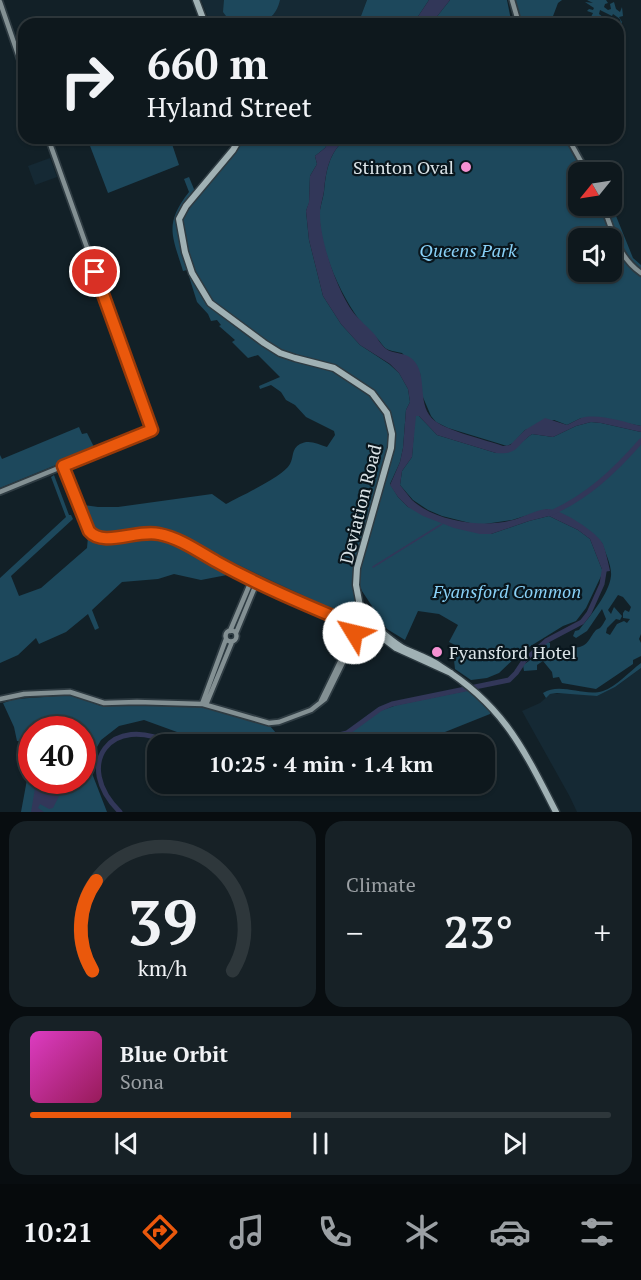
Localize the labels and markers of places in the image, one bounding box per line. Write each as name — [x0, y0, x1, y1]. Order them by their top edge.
place label: Stinton Oval — [353, 155, 454, 179]
marker: Stinton Oval — [459, 160, 473, 174]
pin — [69, 246, 120, 297]
place label: Fyansford Hotel — [449, 640, 577, 664]
marker: Fyansford Hotel — [430, 645, 444, 659]

